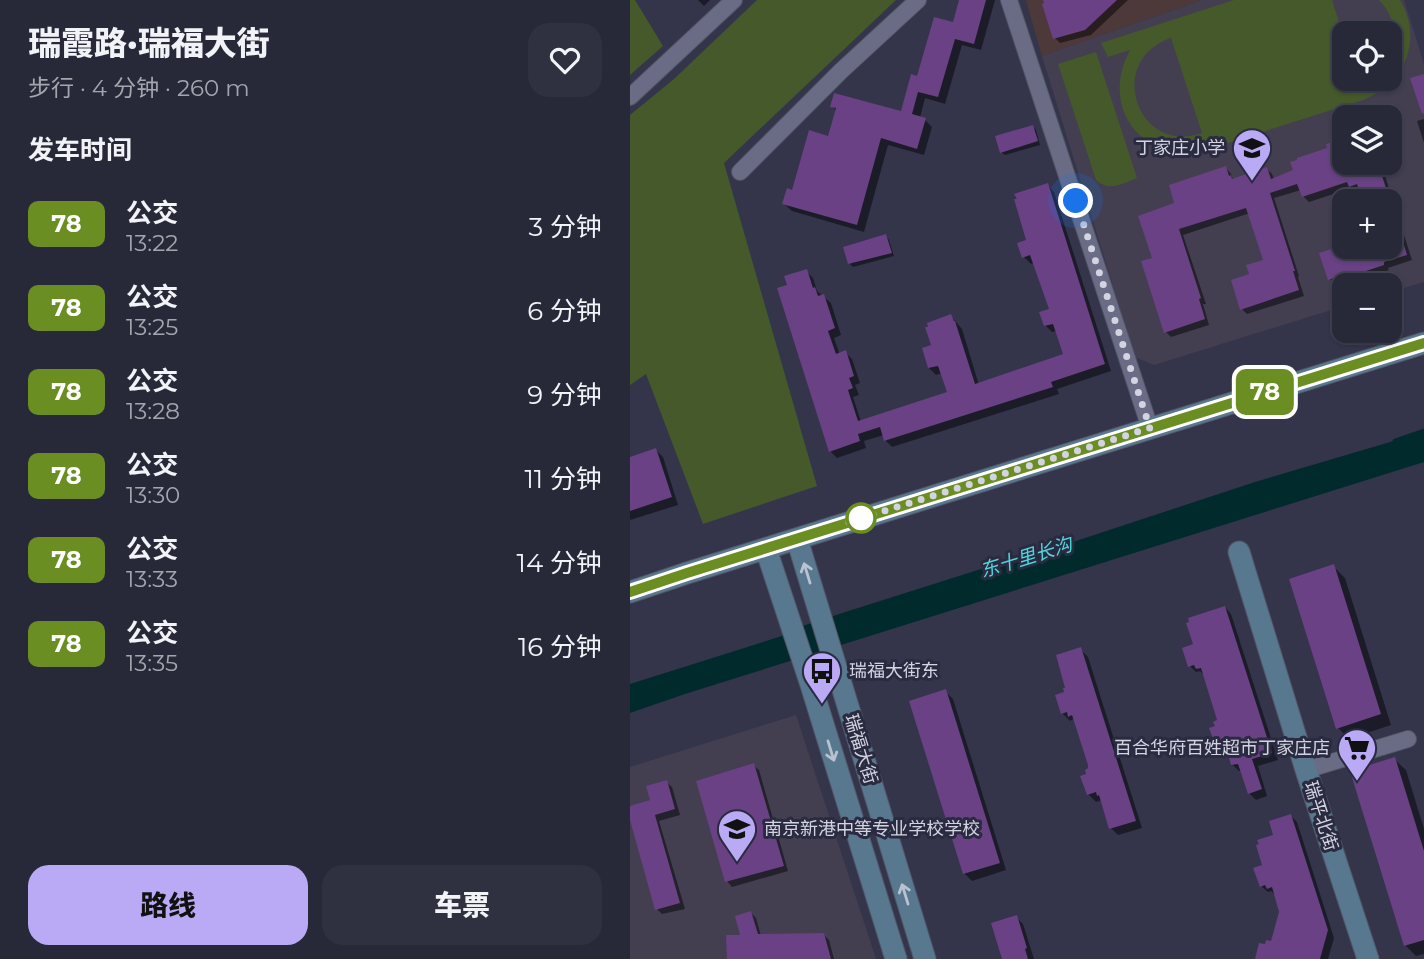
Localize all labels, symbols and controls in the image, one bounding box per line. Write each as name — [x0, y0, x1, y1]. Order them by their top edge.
map controls — [1332, 21, 1402, 343]
button: locate — [1332, 21, 1402, 91]
text: 瑞霞路·瑞福大街 — [28, 23, 270, 63]
button: heart — [528, 23, 602, 97]
text: 步行 · 4 分钟 · 260 m — [28, 74, 250, 102]
button: layers — [1332, 105, 1402, 175]
school or university icon: 丁家庄小学 — [1231, 127, 1273, 182]
text: 发车时间 — [28, 134, 132, 166]
place label: 丁家庄小学 — [1135, 137, 1225, 159]
your location — [1058, 183, 1093, 218]
button: + — [1332, 189, 1402, 259]
text: 公交 — [126, 197, 178, 229]
text: 78 — [51, 209, 82, 238]
text: 3 分钟 — [529, 211, 602, 243]
text: 13:22 — [126, 229, 178, 257]
button: − — [1332, 273, 1402, 343]
text: 公交 — [126, 281, 178, 313]
text: 78 — [51, 293, 82, 322]
text: 6 分钟 — [527, 295, 602, 327]
text: 13:25 — [126, 313, 178, 341]
text: 公交 — [126, 365, 178, 397]
line badge: 78 — [1234, 369, 1296, 415]
text: 78 — [51, 377, 82, 406]
text: 78 — [1250, 377, 1280, 406]
text: 9 分钟 — [527, 379, 602, 411]
text: 13:28 — [126, 397, 180, 425]
text: 公交 — [126, 449, 178, 481]
text: 78 — [51, 461, 82, 490]
text: 11 分钟 — [524, 463, 602, 495]
text: 13:30 — [126, 481, 180, 509]
unlabelled marker — [846, 503, 876, 533]
water label: 东十里长沟 — [977, 532, 1077, 582]
text: 公交 — [126, 533, 178, 565]
text: 78 — [51, 545, 82, 574]
text: 14 分钟 — [517, 547, 602, 579]
one-way arrow — [800, 562, 813, 584]
text: 13:33 — [126, 565, 178, 593]
text: 公交 — [126, 617, 178, 649]
text: 78 — [51, 629, 82, 658]
text: 16 分钟 — [518, 631, 602, 663]
text: 13:35 — [126, 649, 178, 677]
bus stop icon: 瑞福大街东 — [801, 650, 843, 705]
place label: 瑞福大街东 — [849, 660, 939, 682]
street label: 瑞福大街 — [840, 711, 882, 787]
supermarket icon: 百合华府百姓超市丁家庄店 — [1336, 727, 1378, 782]
place label: 百合华府百姓超市丁家庄店 — [1114, 737, 1330, 759]
one-way arrow — [826, 739, 838, 761]
street label: 瑞平北街 — [1299, 778, 1343, 854]
school or university icon: 南京新港中等专业学校学校 — [716, 808, 758, 863]
place label: 南京新港中等专业学校学校 — [764, 818, 980, 840]
button: 路线 — [28, 865, 308, 945]
button: 车票 — [322, 865, 602, 945]
one-way arrow — [898, 883, 911, 905]

